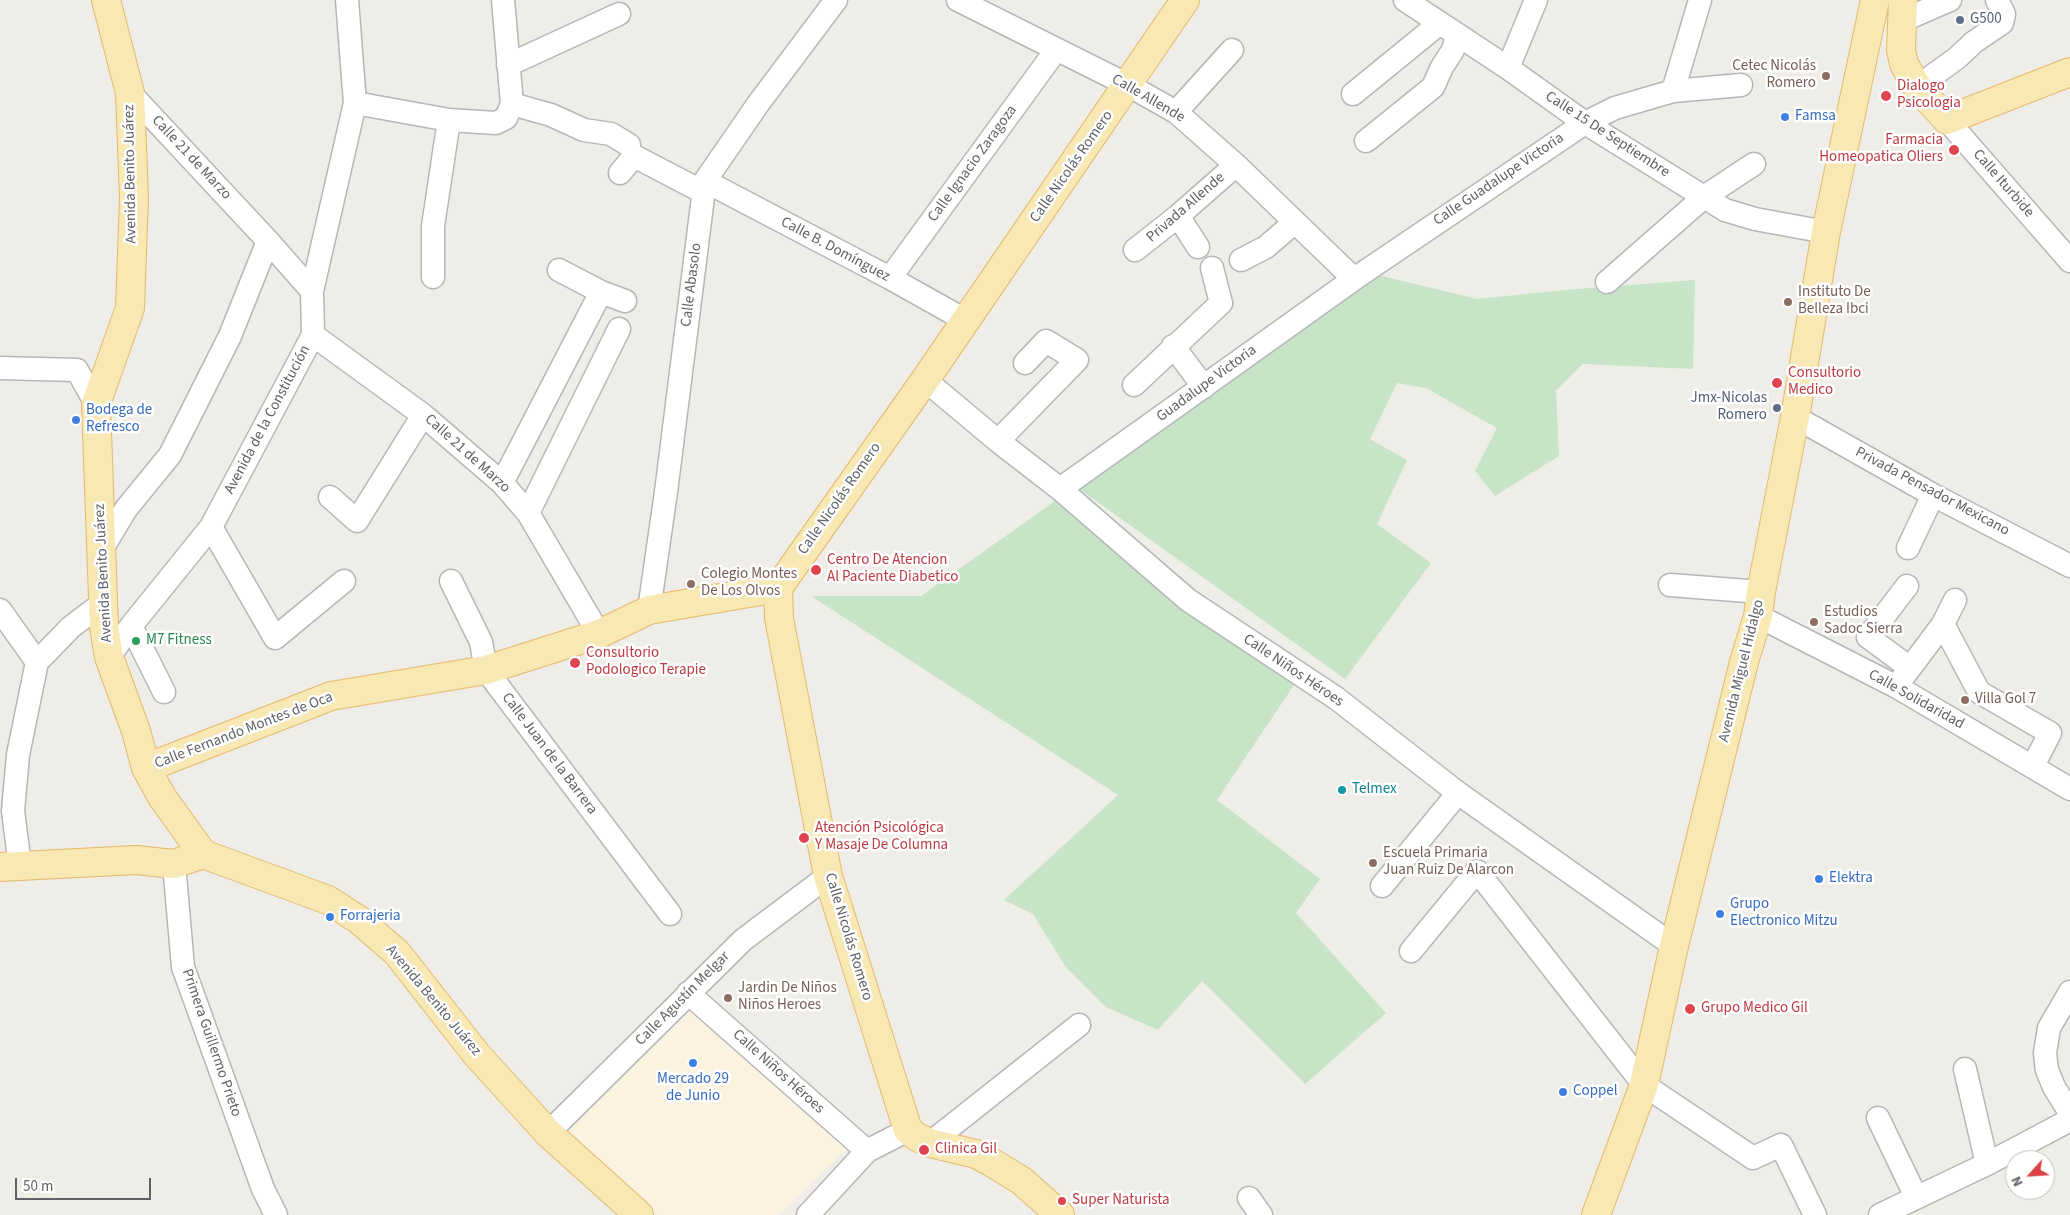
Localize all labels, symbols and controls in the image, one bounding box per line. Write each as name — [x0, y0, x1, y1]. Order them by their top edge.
place label: G500 — [1970, 11, 2002, 29]
marker: G500 — [1954, 14, 1966, 26]
place label: Cetec Nicolás Romero — [1732, 58, 1816, 93]
marker: Cetec Nicolás Romero — [1820, 70, 1832, 82]
street label: Calle Allende — [1108, 71, 1188, 127]
place label: Dialogo Psicologia — [1897, 78, 1961, 113]
street label: Calle 15 De Septiembre — [1541, 88, 1673, 182]
marker: Dialogo Psicologia — [1879, 89, 1893, 103]
street label: Calle Ignacio Zaragoza — [925, 102, 1021, 226]
street label: Avenida Benito Juárez — [121, 104, 141, 244]
street label: Calle Nicolás Romero — [1027, 108, 1117, 226]
place label: Famsa — [1795, 108, 1836, 126]
marker: Famsa — [1779, 111, 1791, 123]
street label: Calle 21 de Marzo — [147, 112, 235, 204]
street label: Calle Guadalupe Victoria — [1430, 130, 1568, 230]
place label: Farmacia Homeopatica Oliers — [1819, 132, 1943, 167]
marker: Farmacia Homeopatica Oliers — [1947, 143, 1961, 157]
street label: Calle Iturbide — [1969, 146, 2037, 222]
street label: Privada Allende — [1143, 169, 1229, 247]
street label: Calle B. Domínguez — [777, 214, 893, 286]
street label: Calle Abasolo — [678, 242, 706, 328]
place label: Instituto De Belleza Ibci — [1798, 284, 1871, 319]
marker: Instituto De Belleza Ibci — [1782, 296, 1794, 308]
street label: Avenida de la Constitución — [221, 342, 315, 498]
street label: Guadalupe Victoria — [1154, 342, 1260, 426]
place label: Consultorio Medico — [1788, 365, 1861, 400]
marker: Consultorio Medico — [1770, 376, 1784, 390]
place label: Jmx-Nicolas Romero — [1691, 390, 1767, 425]
place label: Bodega de Refresco — [86, 402, 152, 437]
marker: Jmx-Nicolas Romero — [1771, 402, 1783, 414]
street label: Calle 21 de Marzo — [421, 411, 513, 497]
marker: Bodega de Refresco — [70, 414, 82, 426]
street label: Calle Nicolás Romero — [795, 440, 885, 558]
street label: Privada Pensador Mexicano — [1852, 444, 2012, 540]
street label: Avenida Benito Juárez — [91, 503, 117, 643]
place label: Centro De Atencion Al Paciente Diabetico — [827, 552, 958, 587]
marker: Centro De Atencion Al Paciente Diabetico — [809, 563, 823, 577]
place label: Colegio Montes De Los Olvos — [701, 566, 797, 601]
marker: Colegio Montes De Los Olvos — [685, 578, 697, 590]
street label: Avenida Miguel Hidalgo — [1716, 598, 1768, 744]
place label: Estudios Sadoc Sierra — [1824, 604, 1903, 639]
marker: Estudios Sadoc Sierra — [1808, 616, 1820, 628]
street label: Calle Niños Héroes — [1239, 631, 1347, 711]
place label: M7 Fitness — [146, 632, 212, 650]
marker: M7 Fitness — [130, 635, 142, 647]
place label: Consultorio Podologico Terapie — [586, 645, 706, 680]
marker: Consultorio Podologico Terapie — [568, 656, 582, 670]
street label: Calle Solidaridad — [1865, 666, 1967, 734]
street label: Calle Fernando Montes de Oca — [152, 689, 336, 773]
street label: Calle Juan de la Barrera — [497, 689, 601, 819]
place label: Villa Gol 7 — [1975, 691, 2036, 709]
marker: Villa Gol 7 — [1959, 694, 1971, 706]
place label: Telmex — [1352, 781, 1397, 799]
marker: Telmex — [1336, 784, 1348, 796]
place label: Atención Psicológica Y Masaje De Columna — [815, 820, 948, 855]
marker: Atención Psicológica Y Masaje De Columna — [797, 831, 811, 845]
place label: Escuela Primaria Juan Ruiz De Alarcon — [1383, 845, 1514, 880]
marker: Escuela Primaria Juan Ruiz De Alarcon — [1367, 857, 1379, 869]
place label: Elektra — [1829, 870, 1873, 888]
street label: Calle Nicolás Romero — [820, 871, 876, 1003]
marker: Elektra — [1813, 873, 1825, 885]
place label: Grupo Electronico Mitzu — [1730, 896, 1838, 931]
place label: Forrajeria — [340, 908, 401, 926]
marker: Grupo Electronico Mitzu — [1714, 908, 1726, 920]
marker: Forrajeria — [324, 911, 336, 923]
street label: Avenida Benito Juárez — [381, 942, 485, 1060]
street label: Calle Agustín Melgar — [632, 948, 734, 1050]
street label: Primera Guillermo Prieto — [177, 967, 245, 1119]
place label: Jardin De Niños Niños Heroes — [738, 980, 837, 1015]
marker: Jardin De Niños Niños Heroes — [722, 992, 734, 1004]
place label: Grupo Medico Gil — [1701, 1000, 1808, 1018]
marker: Grupo Medico Gil — [1683, 1002, 1697, 1016]
street label: Calle Niños Héroes — [728, 1026, 828, 1118]
marker: Mercado 29 de Junio — [687, 1057, 699, 1069]
place label: Mercado 29 de Junio — [657, 1071, 729, 1106]
place label: Coppel — [1573, 1083, 1618, 1101]
marker: Coppel — [1557, 1086, 1569, 1098]
place label: Clinica Gil — [935, 1141, 997, 1159]
marker: Clinica Gil — [917, 1143, 931, 1157]
north arrow — [2005, 1150, 2055, 1200]
scale bar — [18, 1168, 154, 1200]
text: N — [2006, 1173, 2028, 1190]
text: 50 m — [23, 1176, 53, 1197]
place label: Super Naturista — [1072, 1192, 1170, 1210]
marker: Super Naturista — [1056, 1195, 1068, 1207]

